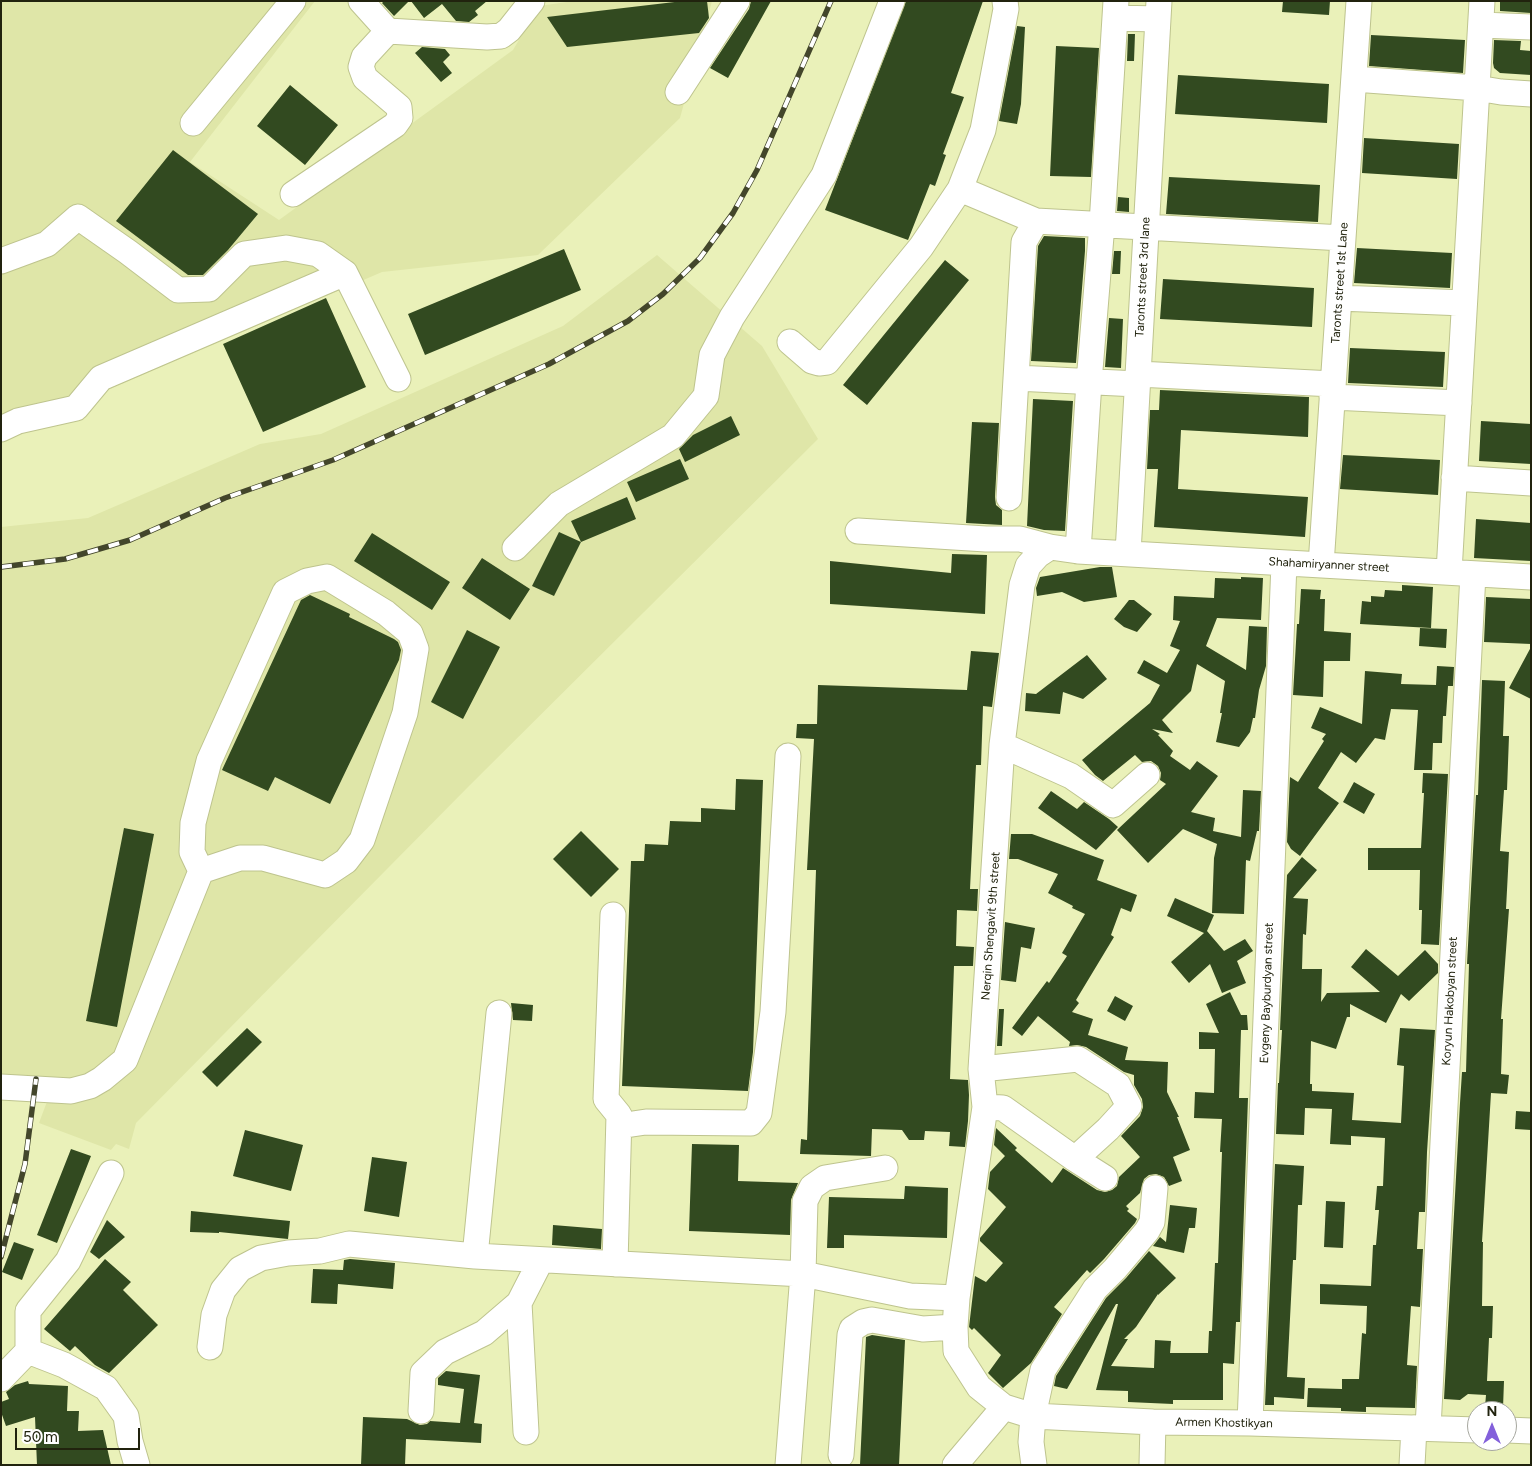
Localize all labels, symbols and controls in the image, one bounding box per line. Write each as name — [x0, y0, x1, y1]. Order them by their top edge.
street label: Taronts street 3rd lane — [1133, 217, 1153, 337]
street label: Taronts street 1st Lane — [1329, 222, 1351, 344]
street label: Shahamiryanner street — [1268, 555, 1390, 575]
street label: Nerqin Shengavit 9th street — [979, 851, 1003, 1001]
street label: Evgeny Bayburdyan street — [1257, 922, 1277, 1064]
street label: Koryun Hakobyan street — [1439, 936, 1461, 1066]
north arrow — [1467, 1401, 1517, 1451]
text: N — [1487, 1403, 1497, 1420]
street label: Armen Khostikyan — [1175, 1415, 1273, 1431]
scale bar — [18, 1418, 142, 1450]
text: 50 m — [23, 1428, 58, 1446]

